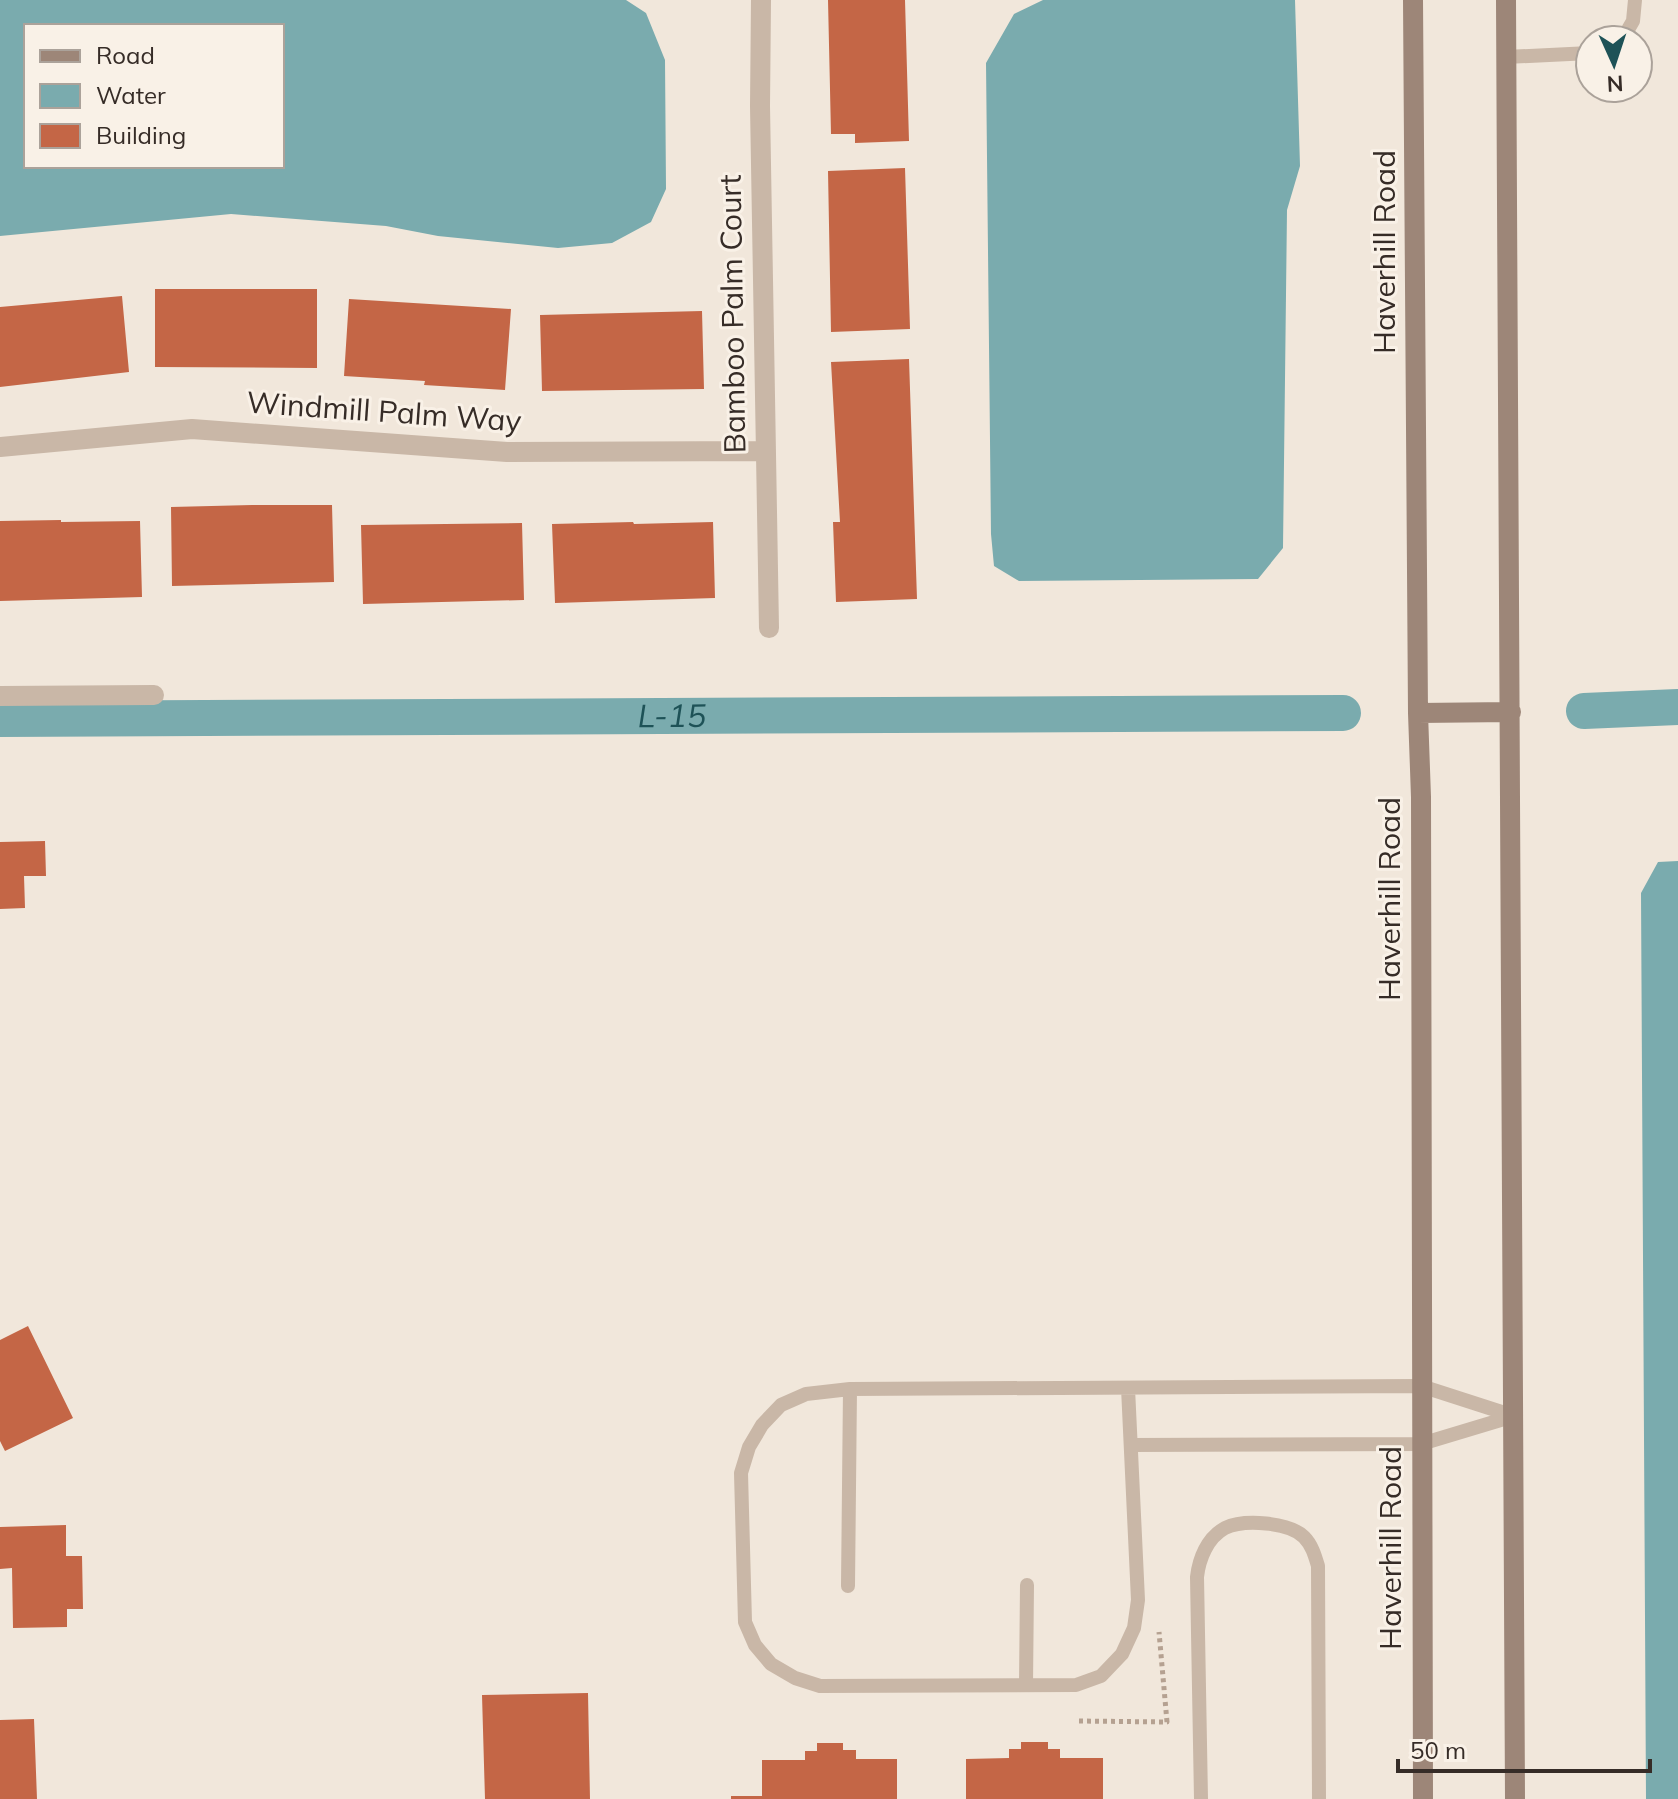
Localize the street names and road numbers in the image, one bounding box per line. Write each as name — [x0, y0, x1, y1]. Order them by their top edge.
street label: Haverhill Road — [1365, 150, 1403, 354]
street label: Bamboo Palm Court — [711, 174, 753, 454]
street label: Windmill Palm Way — [245, 382, 523, 440]
street label: Haverhill Road — [1370, 797, 1408, 1001]
street label: Haverhill Road — [1371, 1446, 1409, 1650]

